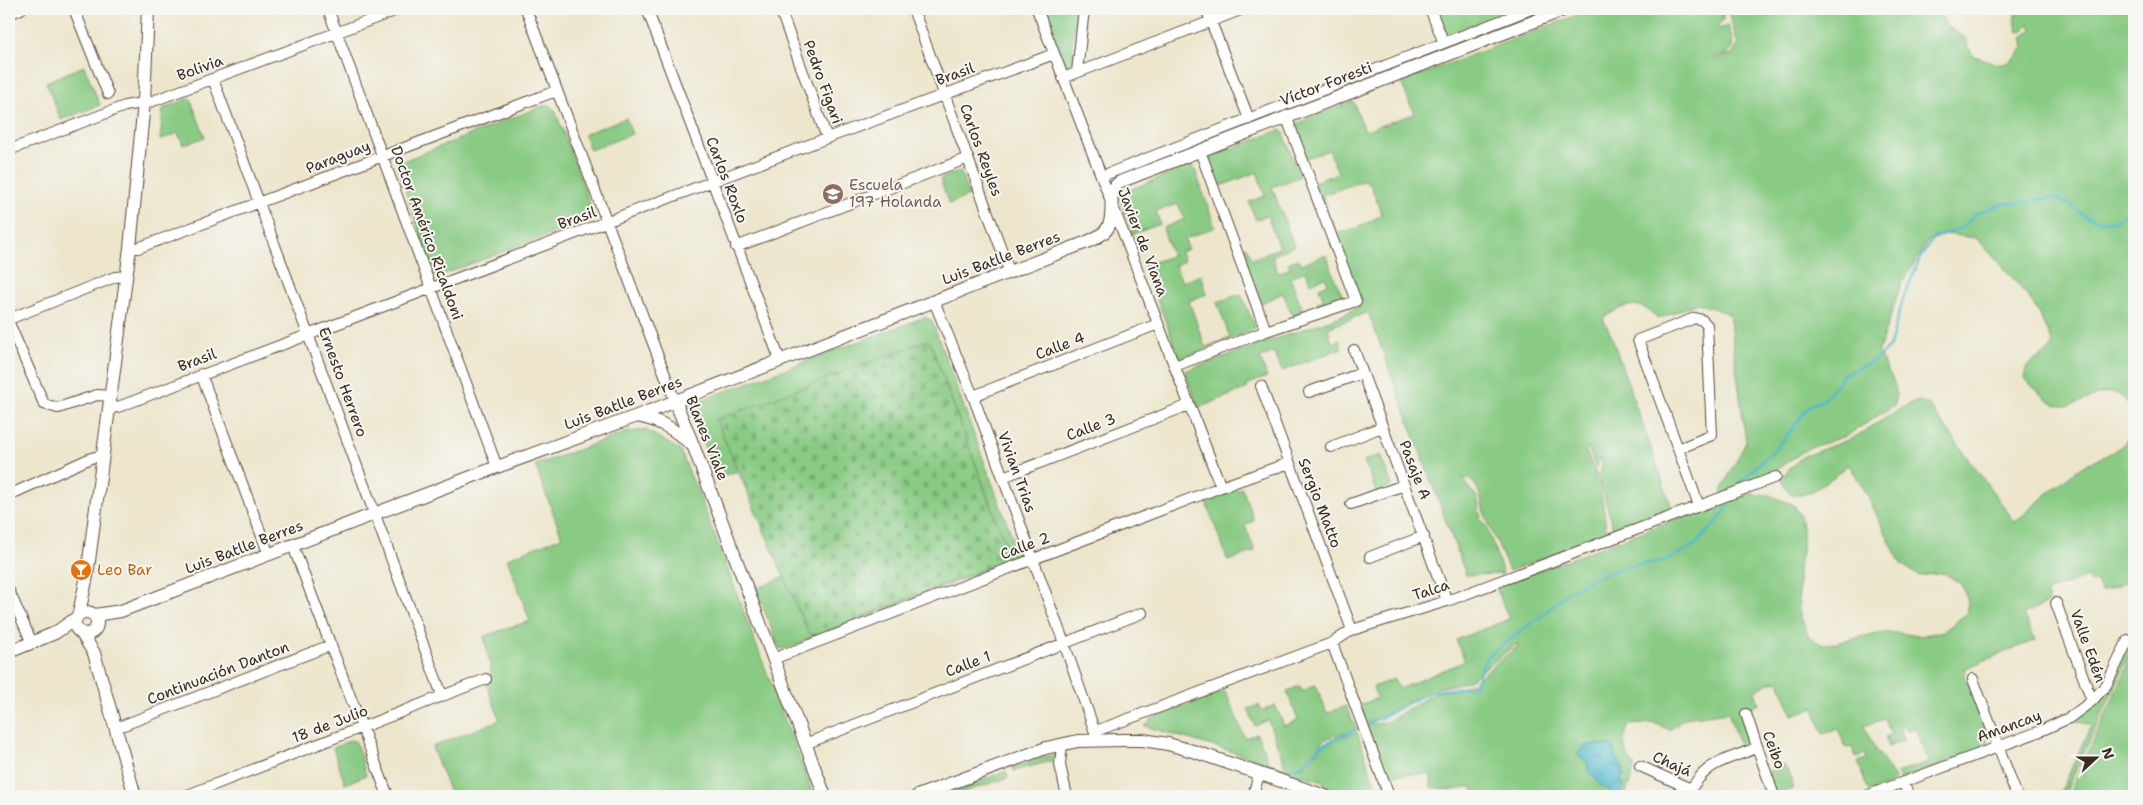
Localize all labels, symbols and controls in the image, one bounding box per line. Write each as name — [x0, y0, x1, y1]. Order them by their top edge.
street label: Pedro Figari — [799, 37, 847, 127]
street label: Bolivia — [174, 50, 226, 86]
street label: Víctor Foresti — [1277, 57, 1375, 111]
street label: Brasil — [933, 58, 978, 90]
street label: Carlos Reyles — [955, 101, 1007, 199]
street label: Carlos Roxlo — [701, 134, 753, 226]
street label: Paraguay — [303, 136, 373, 178]
street label: Doctor Américo Ricaldoni — [386, 143, 468, 323]
place label: Escuela 197 Holanda — [849, 175, 942, 212]
school or university icon: Escuela 197 Holanda — [821, 182, 845, 206]
street label: Javier de Viana — [1113, 185, 1173, 300]
street label: Brasil — [555, 202, 600, 234]
street label: Luis Batlle Berres — [939, 226, 1063, 290]
street label: Ernesto Herrero — [314, 324, 372, 440]
street label: Calle 4 — [1032, 327, 1088, 365]
street label: Brasil — [175, 343, 220, 376]
street label: Luis Batlle Berres — [561, 371, 685, 435]
street label: Blanes Viale — [681, 393, 733, 483]
street label: Calle 3 — [1063, 408, 1119, 446]
street label: Vivian Trias — [993, 429, 1041, 515]
street label: Pasaje A — [1395, 437, 1435, 503]
street label: Sergio Matto — [1294, 455, 1346, 551]
street label: Luis Batlle Berres — [182, 515, 306, 579]
street label: Calle 2 — [997, 527, 1053, 565]
bar icon: Leo Bar — [69, 558, 93, 582]
place label: Leo Bar — [97, 560, 152, 580]
street label: Talca — [1410, 574, 1453, 605]
street label: Valle Edén — [2066, 607, 2110, 685]
street label: Continuación Danton — [144, 637, 292, 709]
street label: Calle 1 — [942, 646, 994, 682]
street label: 18 de Julio — [289, 700, 371, 748]
street label: Amancay — [1974, 705, 2044, 747]
street label: Ceibo — [1758, 728, 1790, 772]
north arrow — [2070, 732, 2120, 782]
text: N — [2098, 745, 2119, 762]
street label: Chajá — [1649, 747, 1695, 782]

